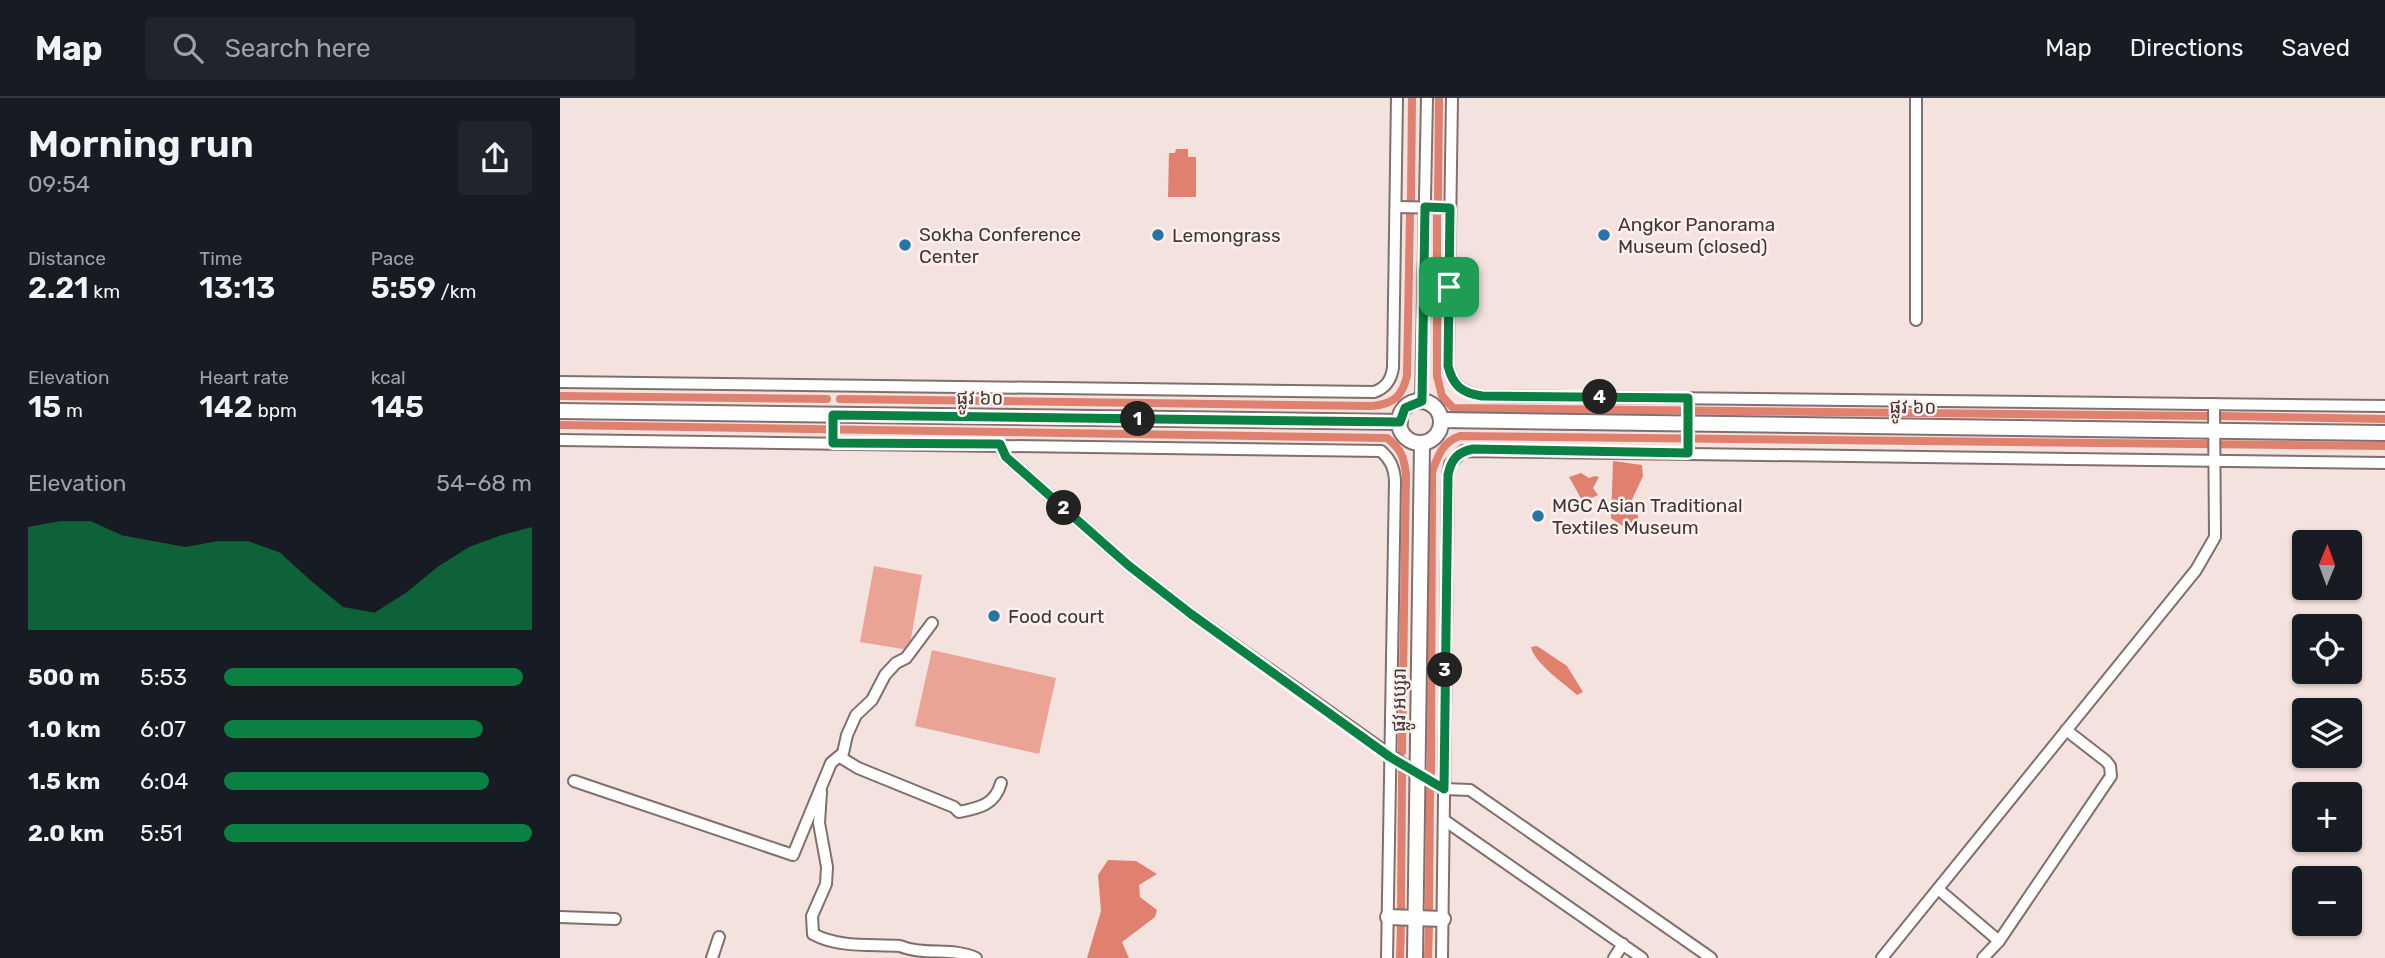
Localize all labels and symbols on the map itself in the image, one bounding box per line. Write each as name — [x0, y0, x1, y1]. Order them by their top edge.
place label: Angkor Panorama Museum (closed) — [1618, 213, 1775, 258]
place label: Sokha Conference Center — [919, 223, 1081, 268]
place label: Lemongrass — [1172, 224, 1281, 247]
marker: Lemongrass — [1150, 227, 1166, 243]
marker: Angkor Panorama Museum (closed) — [1596, 227, 1612, 243]
marker: Sokha Conference Center — [897, 237, 913, 253]
pin — [1419, 257, 1479, 317]
pin: 4 — [1583, 380, 1618, 414]
street label: ផ្លូវ ៦០ — [956, 386, 1004, 416]
street label: ផ្លូវ ៦០ — [1889, 395, 1937, 425]
pin: 1 — [1120, 402, 1156, 436]
pin: 2 — [1046, 490, 1082, 526]
place label: MGC Asian Traditional Textiles Museum — [1552, 494, 1743, 539]
marker: MGC Asian Traditional Textiles Museum — [1530, 508, 1546, 524]
north arrow — [2292, 530, 2362, 600]
place label: Food court — [1008, 605, 1105, 628]
marker: Food court — [986, 608, 1002, 624]
pin: 3 — [1428, 652, 1463, 688]
street label: ផ្លូវ អប្សរា — [1387, 668, 1417, 733]

